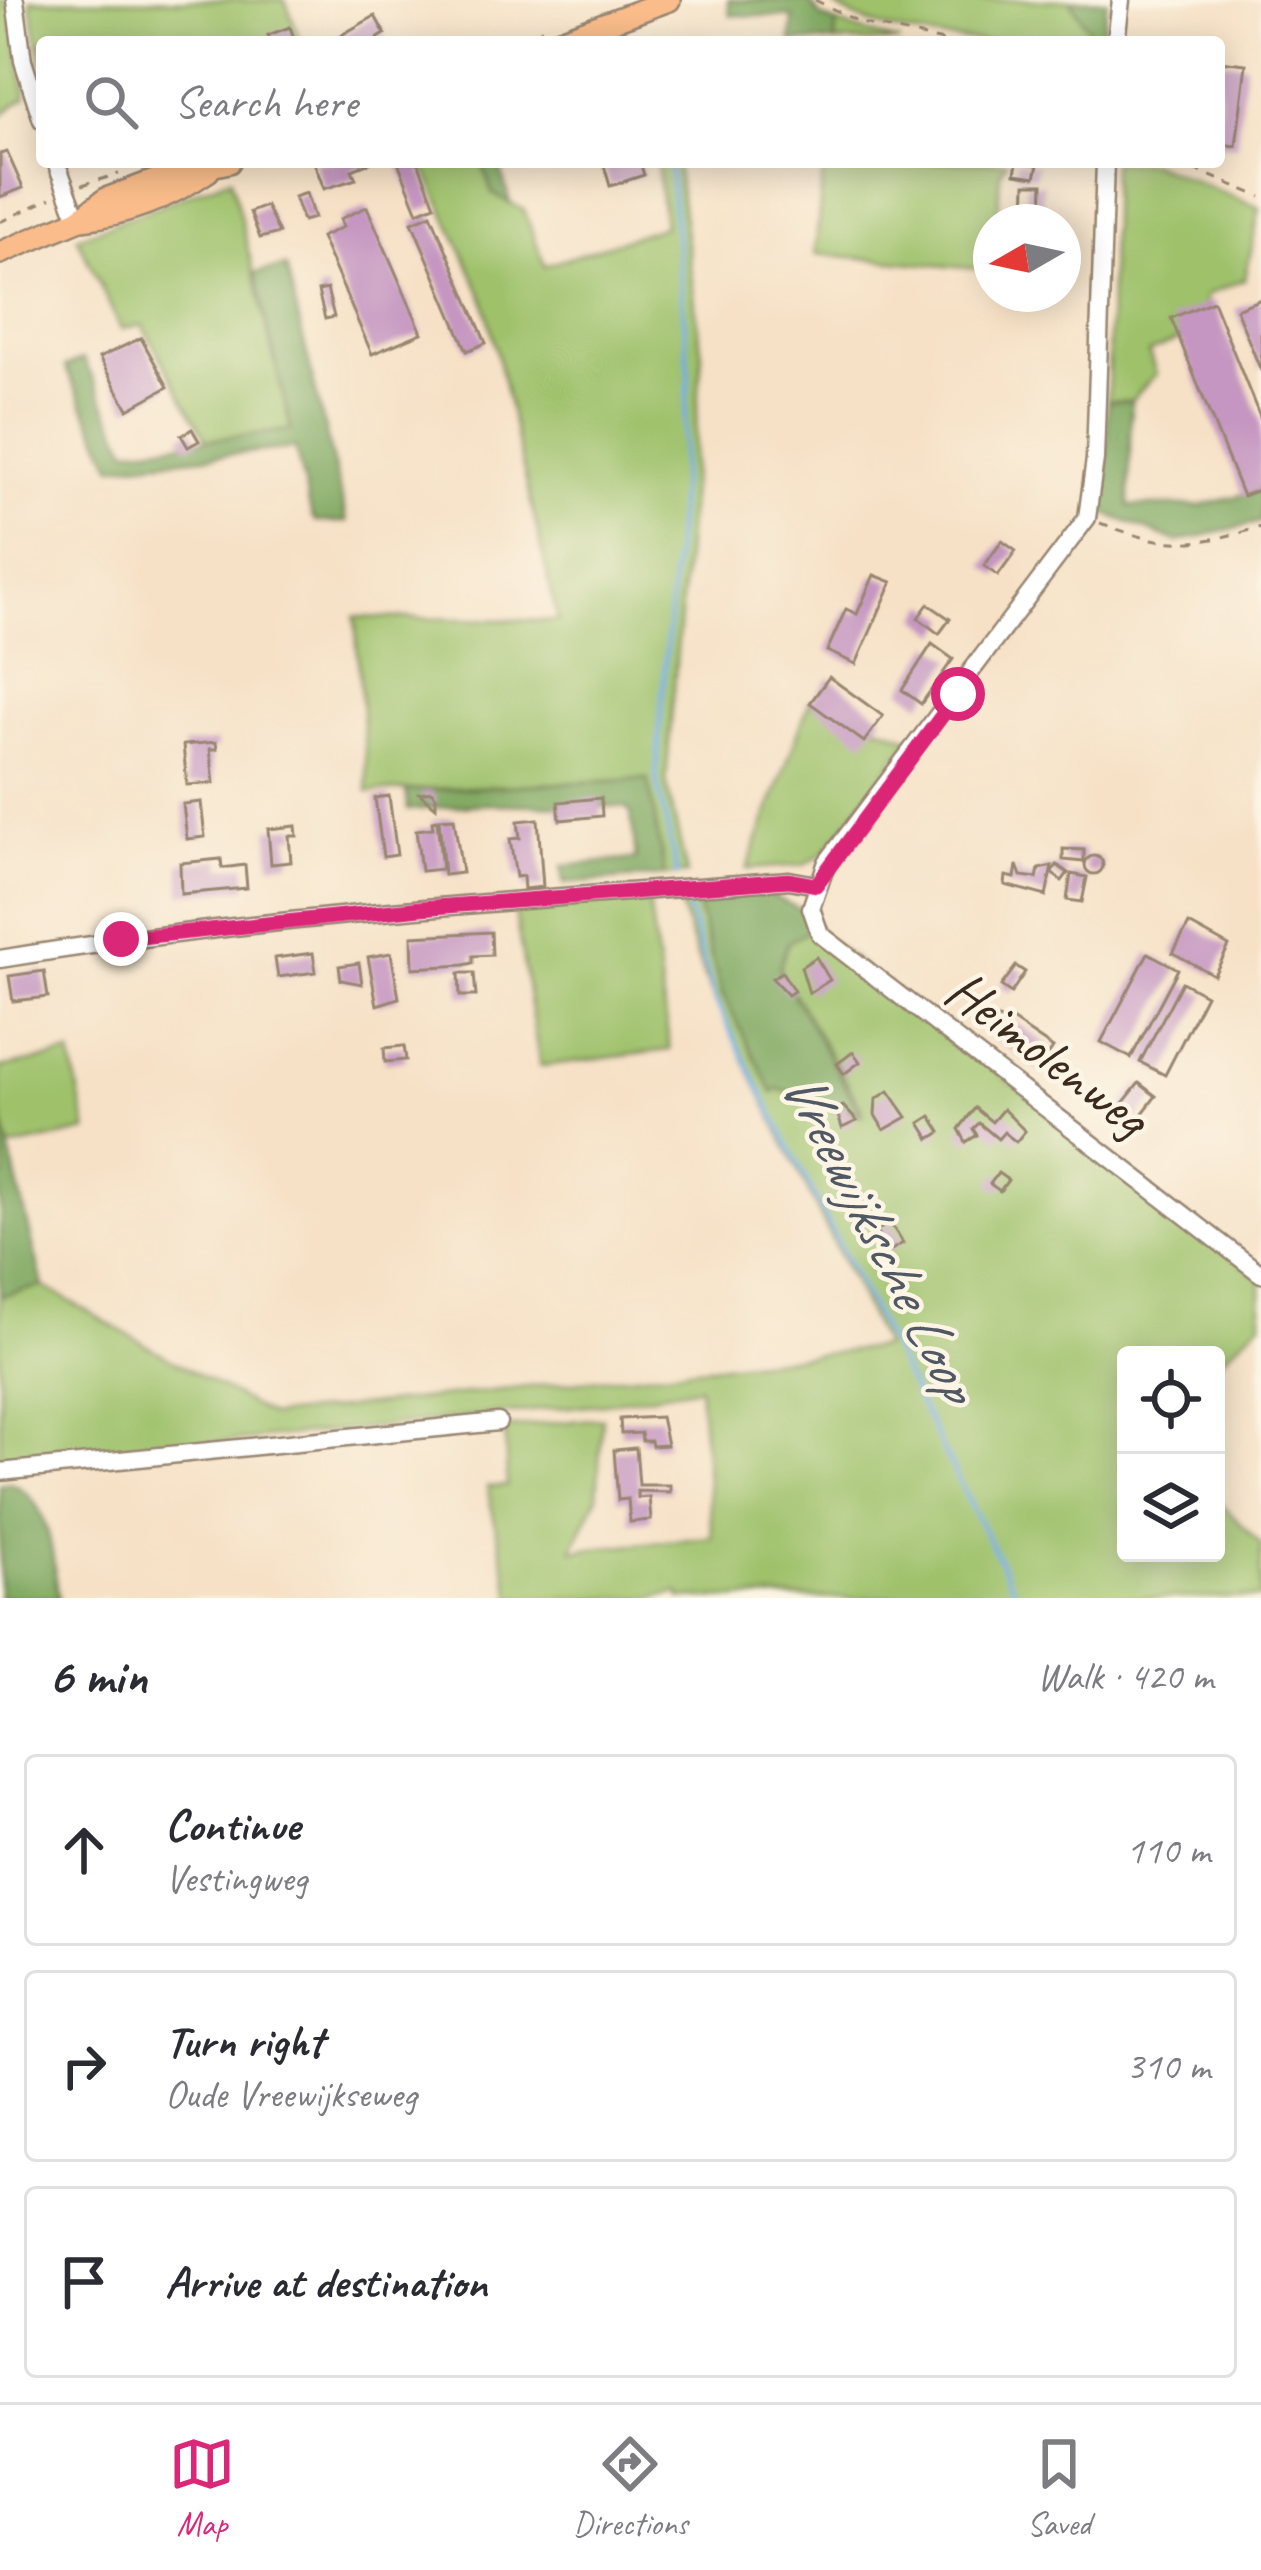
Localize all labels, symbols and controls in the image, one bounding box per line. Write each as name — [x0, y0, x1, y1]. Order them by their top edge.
search box — [36, 36, 1225, 168]
icon: search — [78, 69, 144, 135]
text: Search here — [174, 74, 357, 131]
north arrow — [973, 204, 1081, 312]
route start — [931, 667, 985, 721]
route end — [94, 912, 148, 966]
street label: Heimolenweg — [932, 953, 1166, 1155]
water label: Vreewijksche Loop — [764, 1057, 1000, 1420]
map controls — [1117, 1346, 1225, 1562]
button: locate — [1117, 1346, 1225, 1454]
button: layers — [1117, 1454, 1225, 1562]
text: 6 min — [48, 1644, 147, 1708]
text: Walk · 420 m — [1037, 1652, 1213, 1701]
text: Continue — [165, 1797, 299, 1854]
icon: ahead — [51, 1817, 117, 1883]
text: 110 m — [1126, 1826, 1210, 1875]
text: Vestingweg — [165, 1854, 307, 1903]
text: Turn right — [165, 2013, 323, 2070]
icon: right — [51, 2033, 117, 2099]
text: 310 m — [1126, 2042, 1210, 2091]
text: Oude Vreewijkseweg — [165, 2070, 416, 2119]
icon: arrive — [51, 2249, 117, 2315]
text: Arrive at destination — [165, 2254, 487, 2311]
tab: Map — [169, 2431, 235, 2545]
tab: Directions — [573, 2431, 688, 2545]
tab: Saved — [1026, 2431, 1092, 2545]

